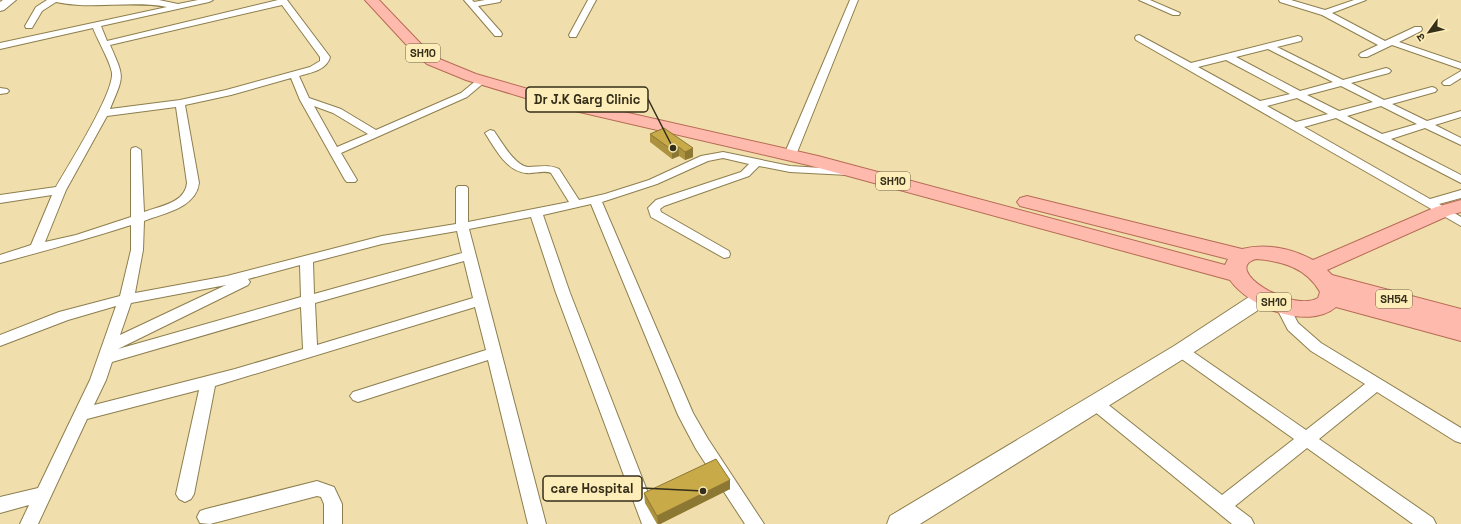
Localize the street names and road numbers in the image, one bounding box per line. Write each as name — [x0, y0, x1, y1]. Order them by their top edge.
road number: SH10 — [406, 44, 440, 62]
road number: SH10 — [876, 172, 910, 190]
road number: SH54 — [1376, 290, 1412, 308]
road number: SH10 — [1257, 293, 1291, 311]

